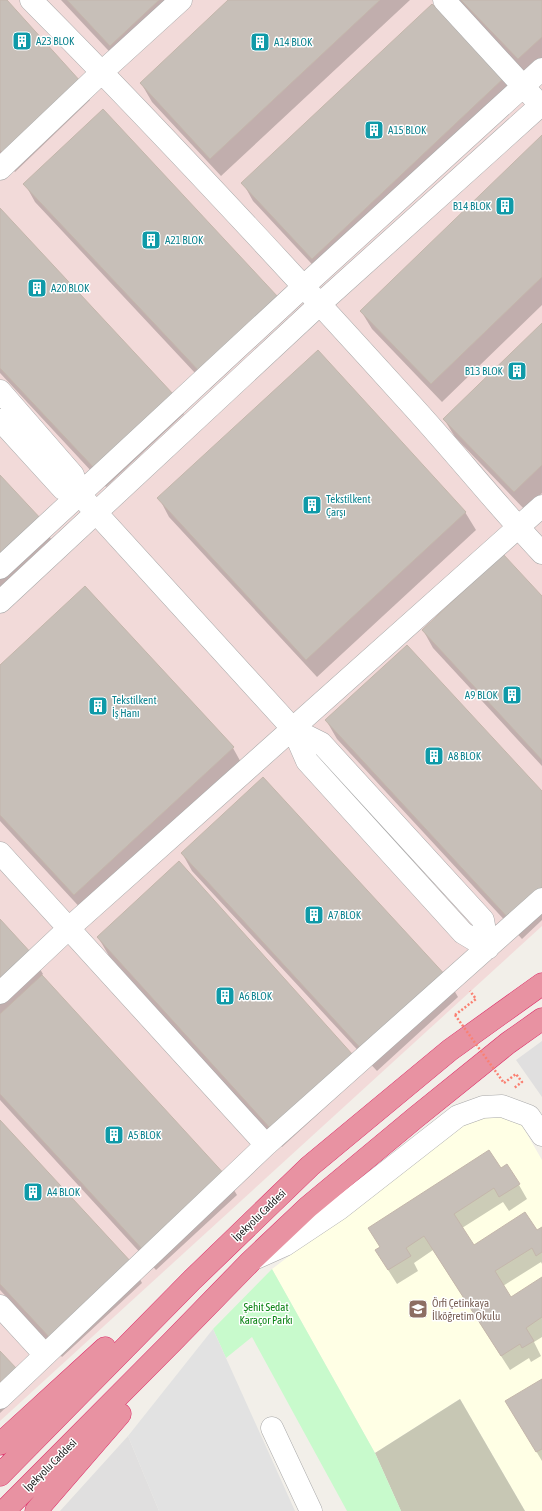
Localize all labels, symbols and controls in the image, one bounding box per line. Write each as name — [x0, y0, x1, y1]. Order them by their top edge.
building icon: A23 BLOK — [11, 30, 33, 52]
building icon: A14 BLOK — [249, 31, 271, 53]
place label: A23 BLOK — [36, 35, 75, 47]
place label: A14 BLOK — [274, 36, 313, 48]
building icon: A15 BLOK — [363, 119, 385, 141]
place label: A15 BLOK — [388, 124, 427, 136]
building icon: B14 BLOK — [494, 195, 516, 217]
place label: B14 BLOK — [453, 200, 492, 212]
building icon: A21 BLOK — [140, 229, 162, 251]
place label: A21 BLOK — [165, 234, 204, 246]
building icon: A20 BLOK — [26, 277, 48, 299]
place label: A20 BLOK — [51, 282, 90, 294]
building icon: B13 BLOK — [506, 360, 528, 382]
place label: B13 BLOK — [465, 365, 504, 377]
place label: Tekstilkent Çarşı — [326, 493, 371, 518]
building icon: Tekstilkent Çarşı — [301, 494, 323, 516]
building icon: A9 BLOK — [501, 684, 523, 706]
place label: A9 BLOK — [465, 689, 499, 701]
place label: Tekstilkent İş Hanı — [112, 694, 157, 719]
building icon: Tekstilkent İş Hanı — [87, 695, 109, 717]
building icon: A8 BLOK — [423, 745, 445, 767]
place label: A8 BLOK — [448, 750, 482, 762]
building icon: A7 BLOK — [303, 904, 325, 926]
place label: A7 BLOK — [328, 909, 362, 921]
building icon: A6 BLOK — [214, 985, 236, 1007]
place label: A6 BLOK — [239, 990, 273, 1002]
building icon: A5 BLOK — [103, 1124, 125, 1146]
place label: A5 BLOK — [128, 1129, 162, 1141]
building icon: A4 BLOK — [22, 1181, 44, 1203]
place label: A4 BLOK — [47, 1186, 81, 1198]
street label: İpekyolu Caddesi — [230, 1187, 288, 1243]
place label: Örfi Çetinkaya İlköğretim Okulu — [432, 1297, 500, 1322]
school or university icon: Örfi Çetinkaya İlköğretim Okulu — [407, 1298, 429, 1320]
park label: Şehit Sedat Karaçor Parkı — [240, 1301, 293, 1326]
street label: İpekyolu Caddesi — [21, 1436, 79, 1494]

